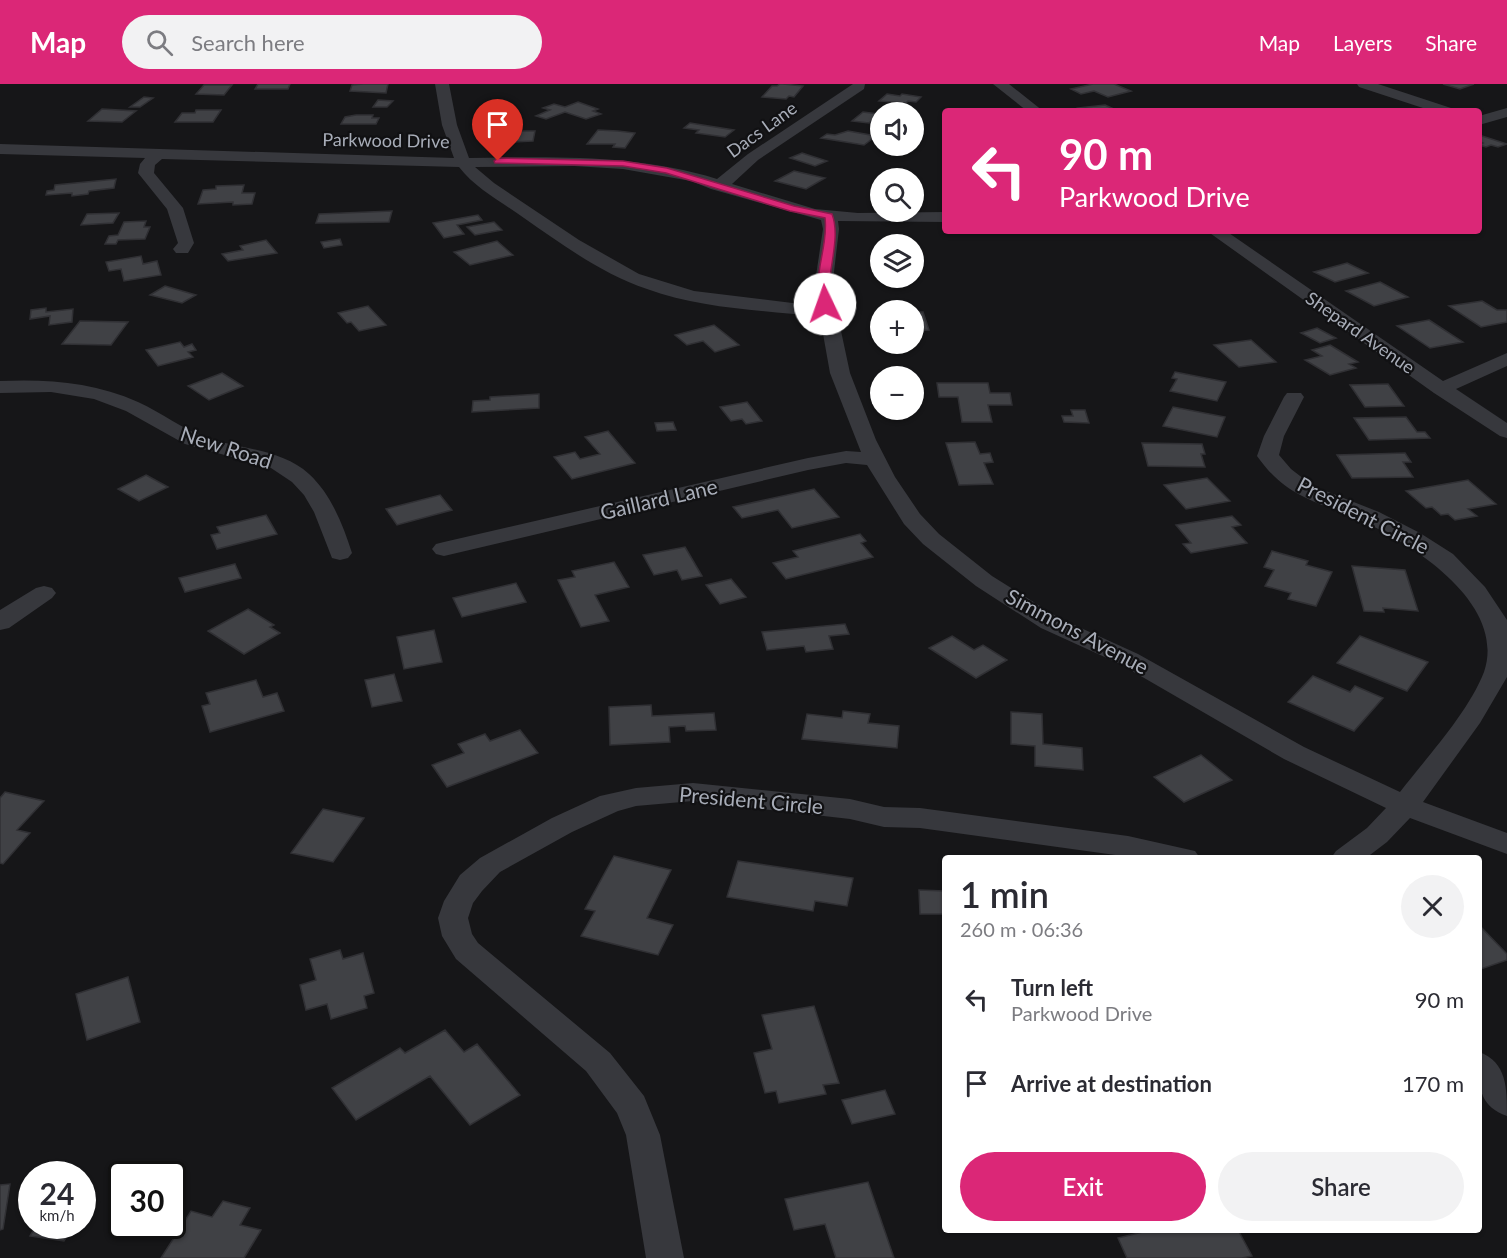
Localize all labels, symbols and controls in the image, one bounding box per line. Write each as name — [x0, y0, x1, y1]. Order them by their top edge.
search box — [122, 15, 542, 69]
text: Map — [30, 25, 86, 59]
icon: search — [143, 26, 176, 59]
text: Search here — [191, 29, 305, 56]
text: Map — [1259, 30, 1300, 55]
text: Layers — [1333, 30, 1392, 55]
text: Share — [1425, 30, 1477, 55]
street label: Dacs Lane — [722, 96, 801, 162]
pin — [472, 99, 523, 161]
map controls — [870, 102, 924, 420]
button: sound — [870, 102, 924, 156]
icon: arrive — [481, 108, 514, 141]
street label: Parkwood Drive — [322, 128, 450, 152]
text: 90 m — [1059, 129, 1153, 179]
icon: left — [960, 132, 1038, 210]
button: search — [870, 168, 924, 222]
text: Parkwood Drive — [1059, 180, 1250, 213]
button: layers — [870, 234, 924, 288]
position arrow — [793, 272, 857, 336]
street label: Shepard Avenue — [1302, 286, 1419, 378]
button: + — [870, 300, 924, 354]
button: − — [870, 366, 924, 420]
street label: New Road — [178, 420, 275, 473]
street label: President Circle — [1294, 471, 1434, 559]
street label: Gaillard Lane — [598, 473, 720, 524]
street label: Simmons Avenue — [1002, 583, 1153, 679]
street label: President Circle — [678, 781, 824, 818]
text: 1 min — [960, 872, 1049, 916]
button: close — [1401, 875, 1464, 938]
text: 260 m · 06:36 — [960, 917, 1083, 941]
text: Turn left — [1011, 974, 1093, 1001]
icon: left — [960, 983, 993, 1016]
text: 90 m — [1415, 986, 1464, 1013]
text: Parkwood Drive — [1011, 1001, 1152, 1025]
icon: arrive — [960, 1067, 993, 1100]
text: Arrive at destination — [1011, 1070, 1212, 1097]
text: 170 m — [1402, 1070, 1464, 1097]
button: Exit — [960, 1152, 1206, 1221]
button: Share — [1218, 1152, 1464, 1221]
speed limit sign: 30 — [108, 1161, 186, 1239]
text: 24 — [40, 1175, 74, 1211]
text: km/h — [39, 1206, 75, 1224]

